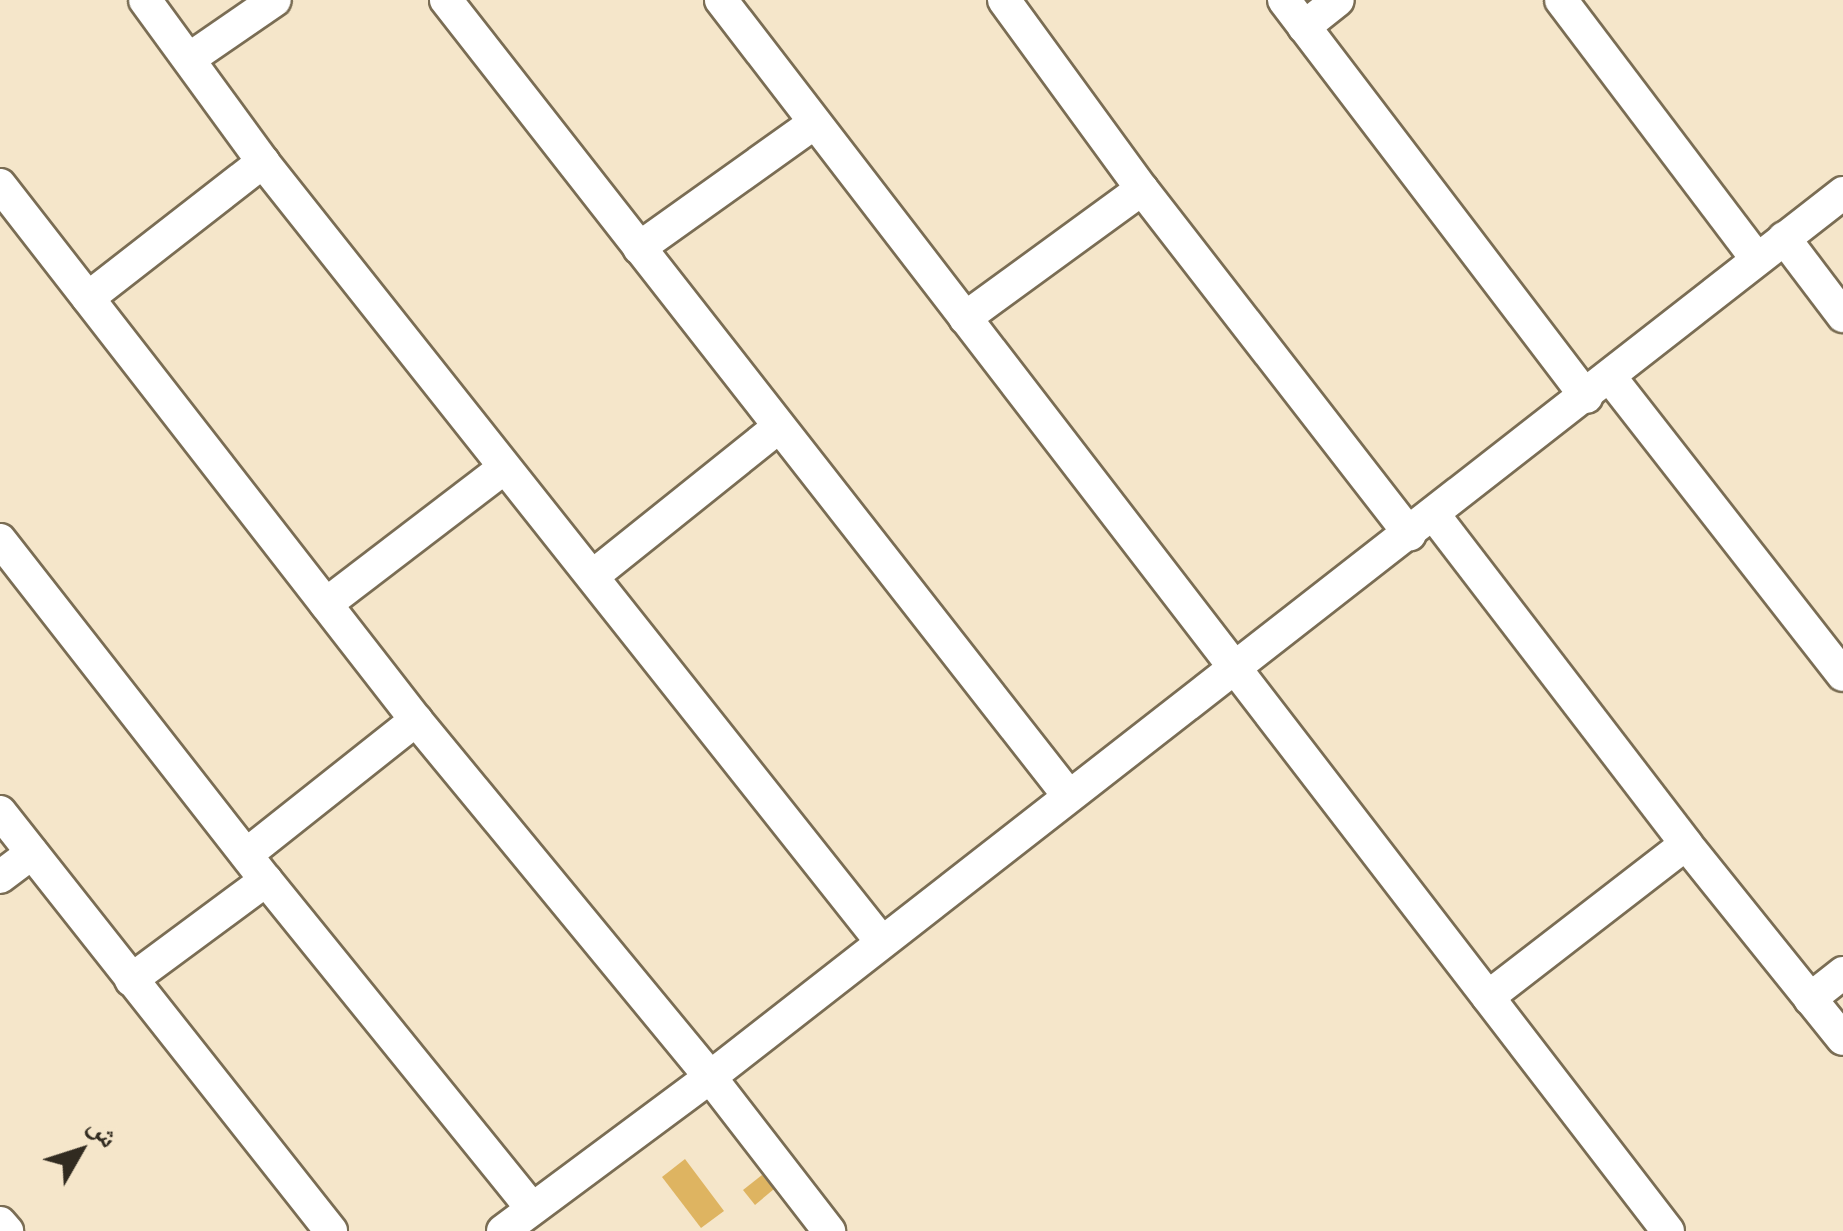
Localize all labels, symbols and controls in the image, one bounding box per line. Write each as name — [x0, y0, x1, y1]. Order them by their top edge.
north arrow — [30, 1101, 130, 1201]
text: ش — [81, 1109, 127, 1154]

